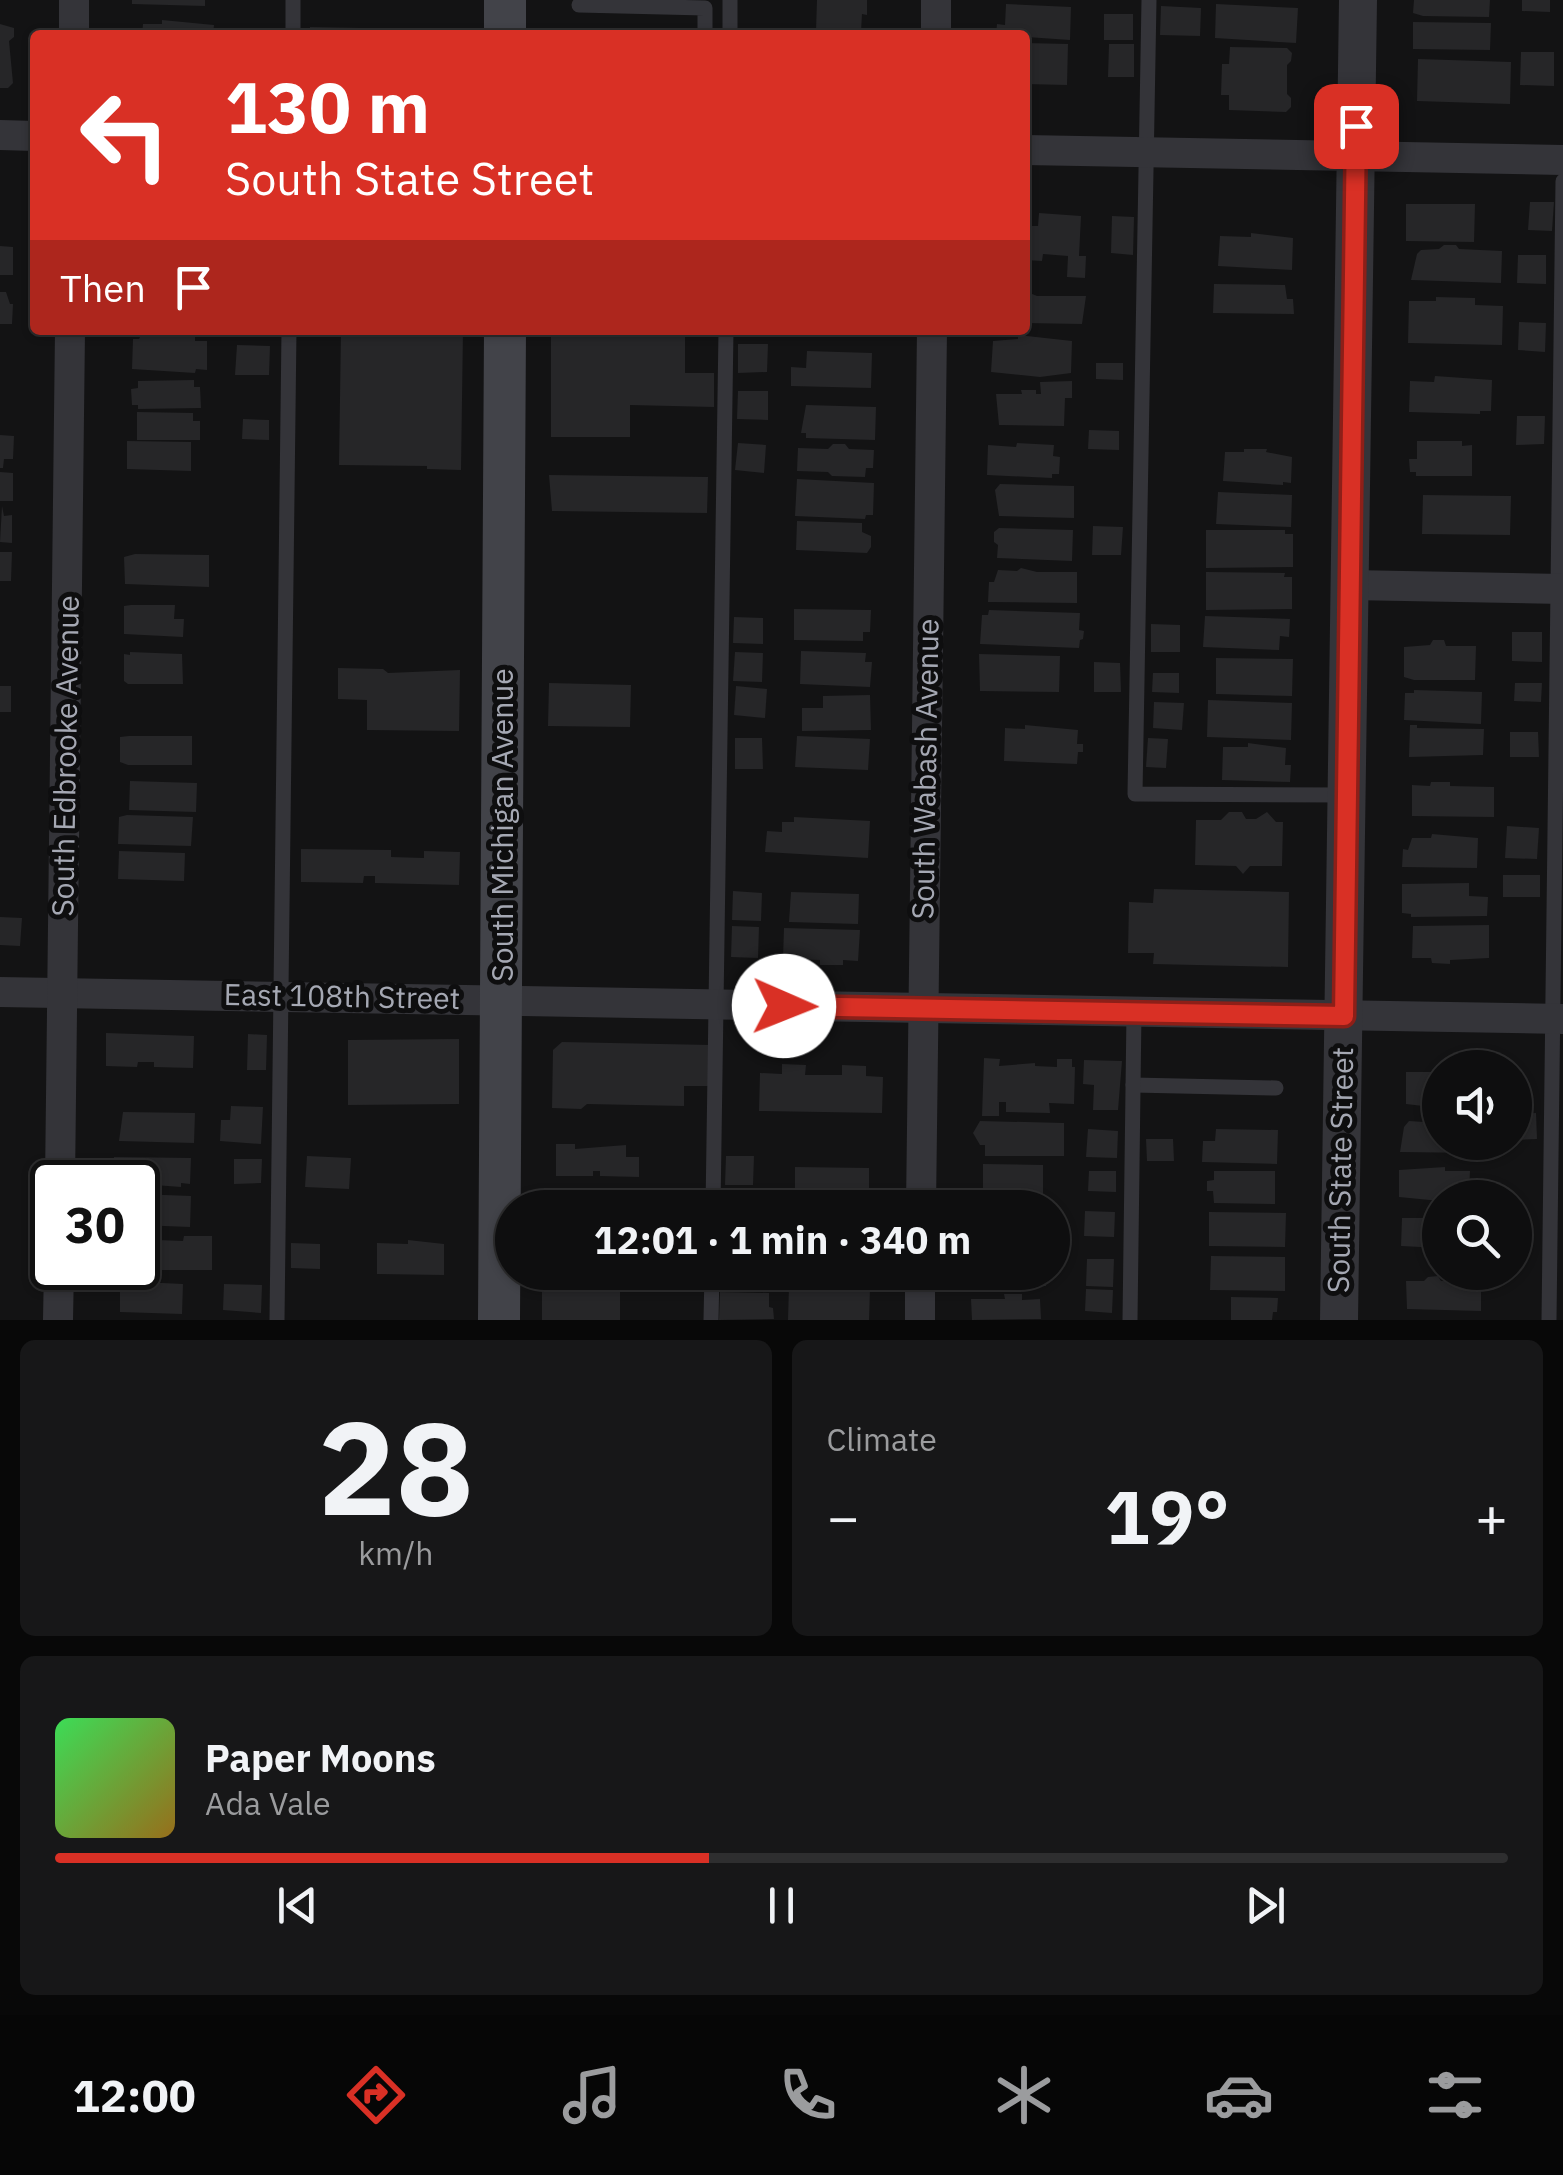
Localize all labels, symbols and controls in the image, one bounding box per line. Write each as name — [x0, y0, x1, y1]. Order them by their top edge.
text: 130 m — [225, 61, 430, 152]
icon: left — [60, 70, 190, 200]
pin — [1314, 84, 1399, 169]
icon: arrive — [1329, 99, 1384, 154]
text: South State Street — [225, 149, 594, 207]
icon: arrive — [166, 260, 221, 315]
text: Then — [60, 263, 146, 312]
street label: South Edbrooke Avenue — [42, 595, 87, 917]
street label: South Wabash Avenue — [902, 618, 947, 920]
street label: South Michigan Avenue — [482, 668, 521, 982]
position arrow — [732, 954, 836, 1058]
street label: East 108th Street — [223, 974, 461, 1017]
street label: South State Street — [1318, 1047, 1361, 1293]
map controls — [1422, 1050, 1532, 1290]
button: sound — [1422, 1050, 1532, 1160]
speed limit sign: 30 — [30, 1160, 160, 1290]
button: search — [1422, 1180, 1532, 1290]
text: 12:01 · 1 min · 340 m — [594, 1215, 971, 1264]
text: 28 — [318, 1382, 474, 1551]
text: Climate — [827, 1418, 937, 1460]
text: 19° — [1105, 1467, 1230, 1565]
text: − — [827, 1481, 860, 1552]
text: + — [1475, 1481, 1508, 1552]
text: km/h — [358, 1532, 433, 1574]
text: Paper Moons — [205, 1733, 436, 1782]
text: Ada Vale — [205, 1782, 331, 1824]
icon: previous — [270, 1878, 325, 1933]
icon: pause — [754, 1878, 809, 1933]
icon: next — [1238, 1878, 1293, 1933]
icon: directions — [341, 2060, 411, 2130]
icon: music — [557, 2060, 627, 2130]
icon: phone — [773, 2060, 843, 2130]
icon: climate — [989, 2060, 1059, 2130]
icon: car — [1204, 2060, 1274, 2130]
icon: filters — [1420, 2060, 1490, 2130]
text: 12:00 — [73, 2066, 196, 2124]

